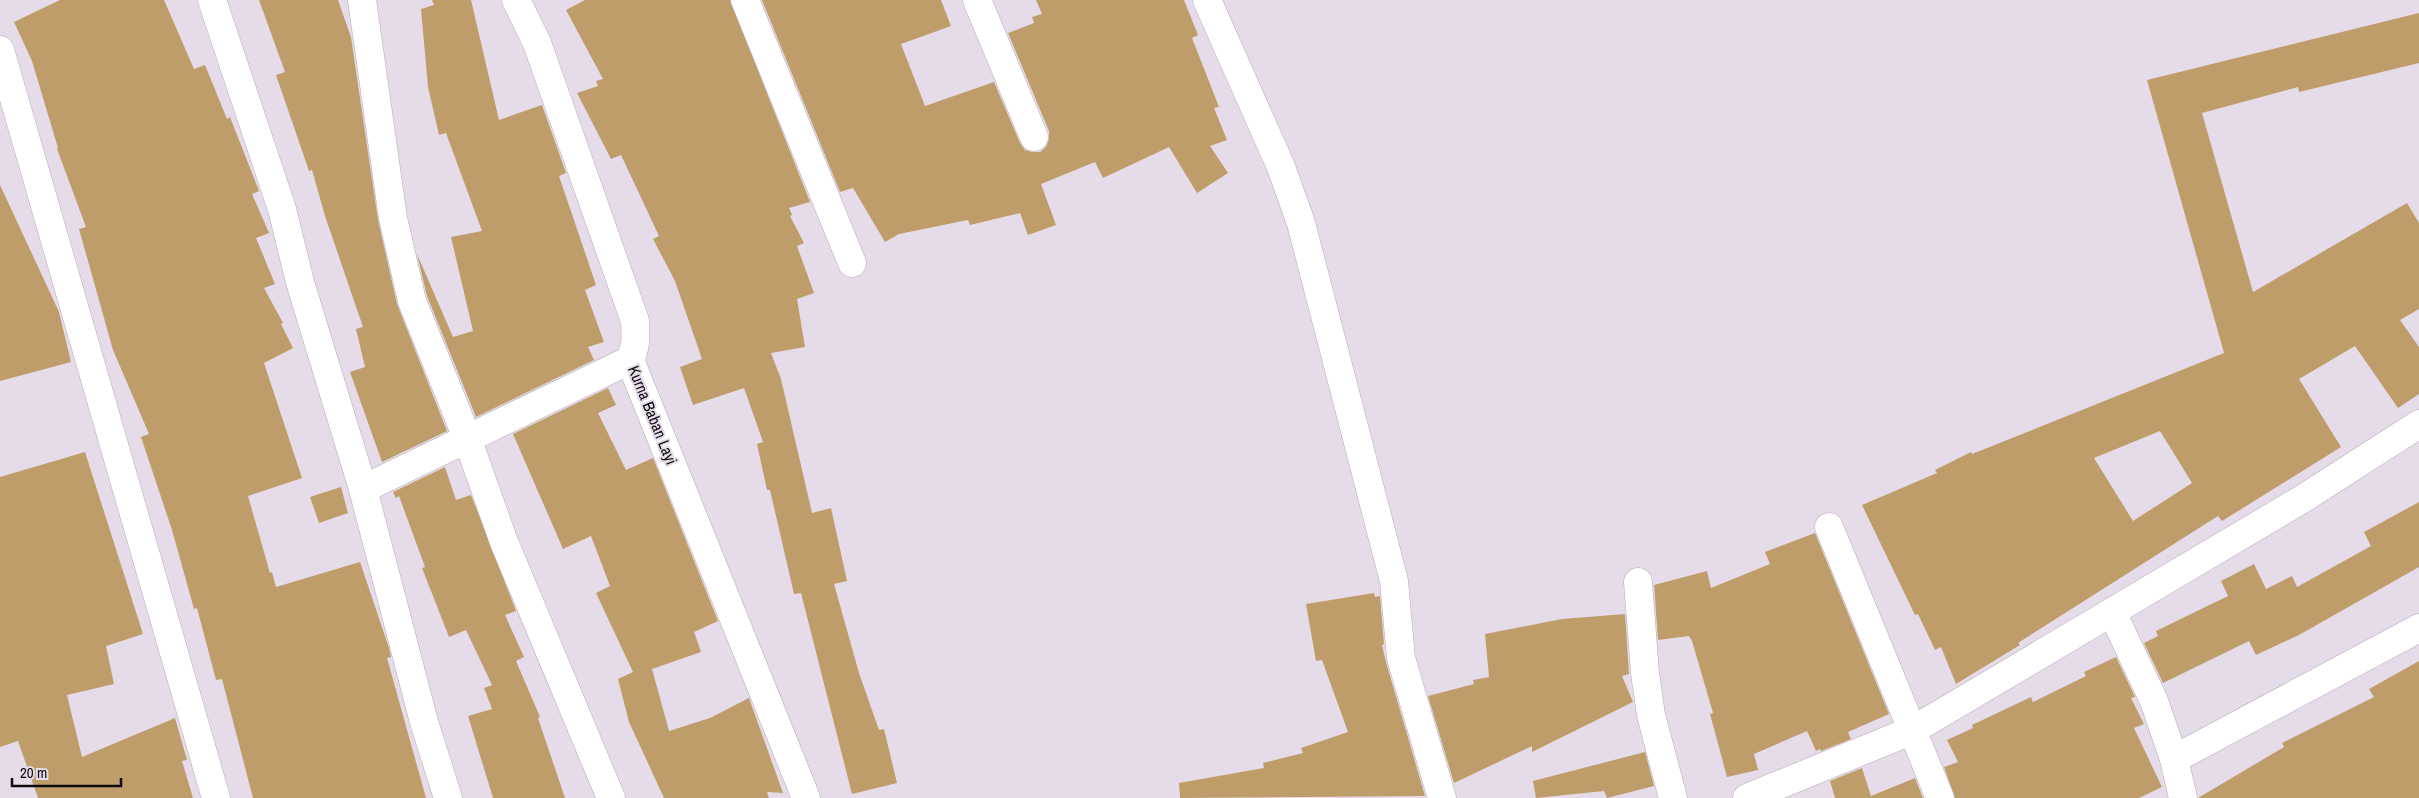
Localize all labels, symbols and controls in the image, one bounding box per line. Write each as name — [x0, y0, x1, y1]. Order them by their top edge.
street label: Kurna Baban Layi — [623, 362, 683, 468]
scale bar — [12, 756, 121, 788]
text: 20 m — [20, 762, 47, 783]

